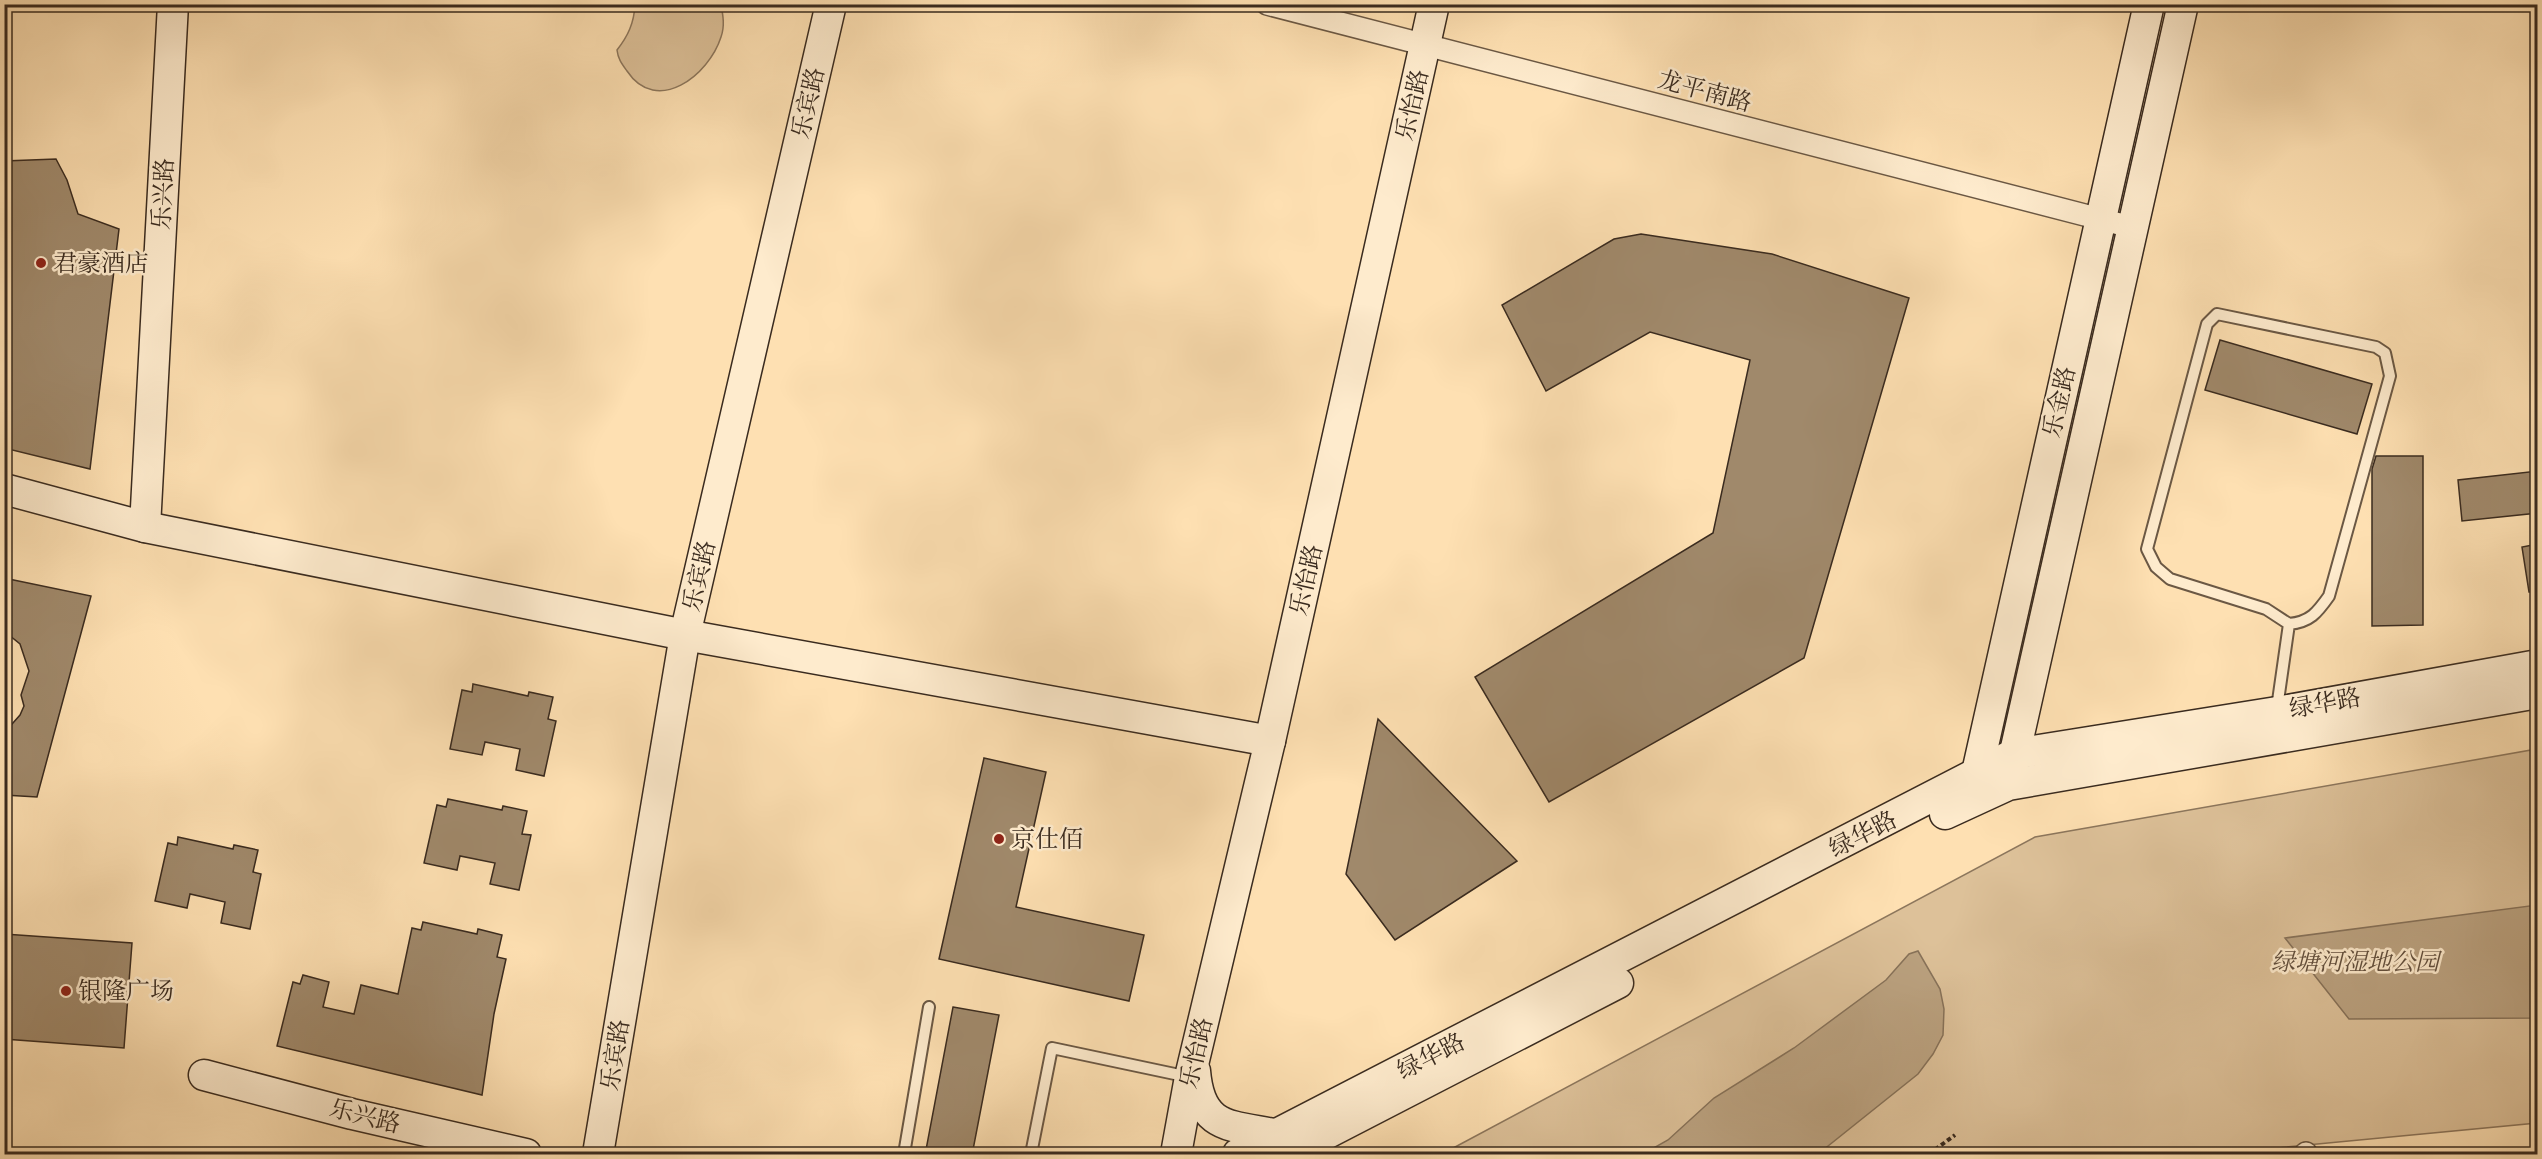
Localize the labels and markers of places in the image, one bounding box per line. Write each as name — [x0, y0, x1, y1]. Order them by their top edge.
place label: 君豪酒店 — [53, 248, 149, 282]
marker: 君豪酒店 — [34, 256, 48, 270]
place label: 京仕佰 — [1011, 824, 1083, 858]
marker: 京仕佰 — [992, 832, 1006, 846]
place label: 银隆广场 — [78, 976, 174, 1010]
marker: 银隆广场 — [59, 984, 73, 998]

